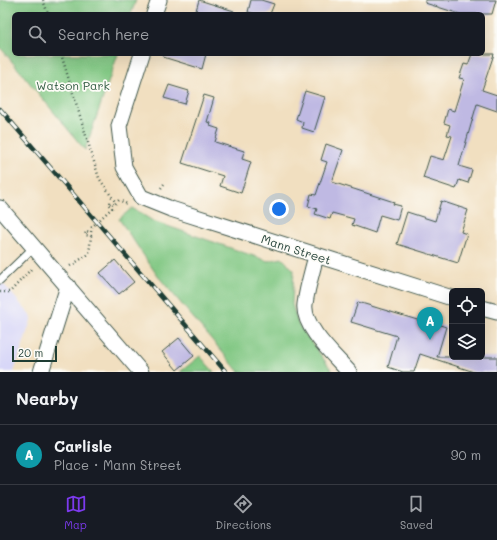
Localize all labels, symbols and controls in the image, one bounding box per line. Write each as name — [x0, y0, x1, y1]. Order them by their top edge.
search box — [12, 12, 485, 56]
icon: search — [26, 23, 48, 45]
text: Search here — [58, 24, 149, 44]
park label: Watson Park — [36, 77, 110, 93]
your location — [269, 199, 289, 219]
street label: Mann Street — [259, 230, 333, 268]
map controls — [449, 288, 485, 360]
button: locate — [449, 288, 485, 324]
pin: A — [417, 307, 443, 340]
button: layers — [449, 324, 485, 360]
scale bar — [12, 344, 57, 363]
text: 20 m — [18, 345, 43, 360]
text: Nearby — [16, 387, 78, 409]
text: Carlisle — [54, 436, 112, 456]
text: A — [24, 446, 34, 463]
text: 90 m — [451, 446, 481, 463]
text: Place · Mann Street — [54, 456, 181, 473]
tab: Map — [64, 493, 87, 532]
tab: Directions — [215, 493, 271, 532]
tab: Saved — [400, 493, 433, 532]

